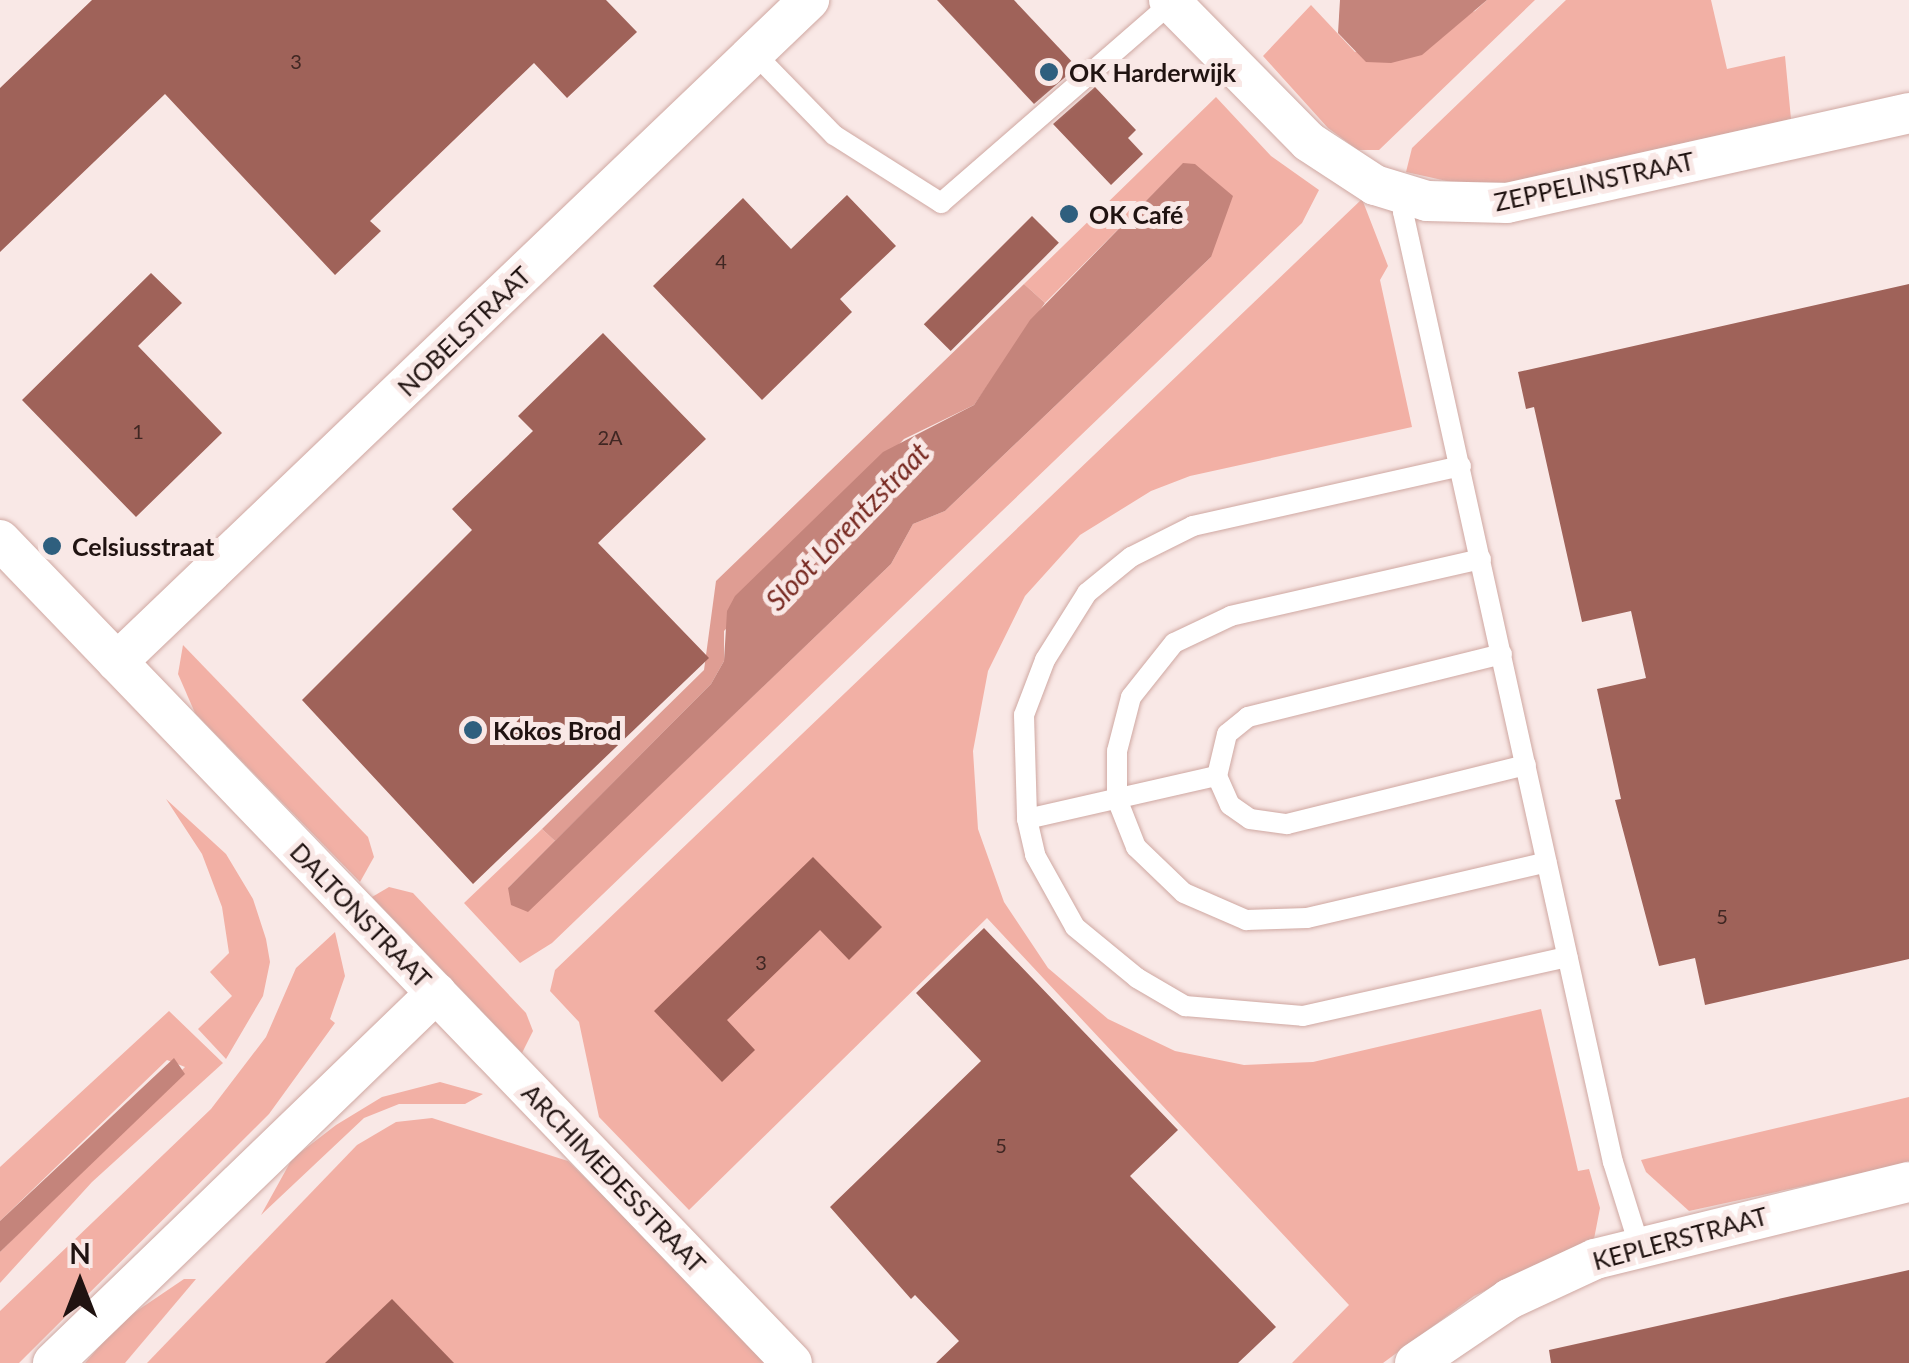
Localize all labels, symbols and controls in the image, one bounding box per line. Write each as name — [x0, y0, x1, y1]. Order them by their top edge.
house number: 3 — [290, 49, 302, 73]
place label: OK Harderwijk — [1069, 57, 1236, 87]
marker: OK Harderwijk — [1038, 61, 1060, 83]
street label: ZEPPELINSTRAAT — [1491, 145, 1697, 217]
place label: OK Café — [1089, 199, 1183, 229]
marker: OK Café — [1058, 203, 1080, 225]
house number: 4 — [715, 249, 727, 273]
street label: NOBELSTRAAT — [391, 260, 537, 402]
house number: 1 — [132, 419, 144, 443]
house number: 2A — [597, 425, 623, 449]
water label: Sloot Lorentzstraat — [759, 435, 935, 617]
place label: Celsiusstraat — [72, 531, 214, 561]
marker: Celsiusstraat — [41, 535, 63, 557]
place label: Kokos Brod — [493, 715, 621, 745]
marker: Kokos Brod — [462, 719, 484, 741]
street label: DALTONSTRAAT — [284, 836, 438, 994]
house number: 5 — [1716, 904, 1728, 928]
house number: 3 — [755, 950, 767, 974]
street label: ARCHIMEDESSTRAAT — [516, 1077, 712, 1279]
house number: 5 — [995, 1133, 1007, 1157]
street label: KEPLERSTRAAT — [1589, 1200, 1771, 1276]
north arrow — [30, 1233, 130, 1333]
text: N — [69, 1236, 91, 1270]

